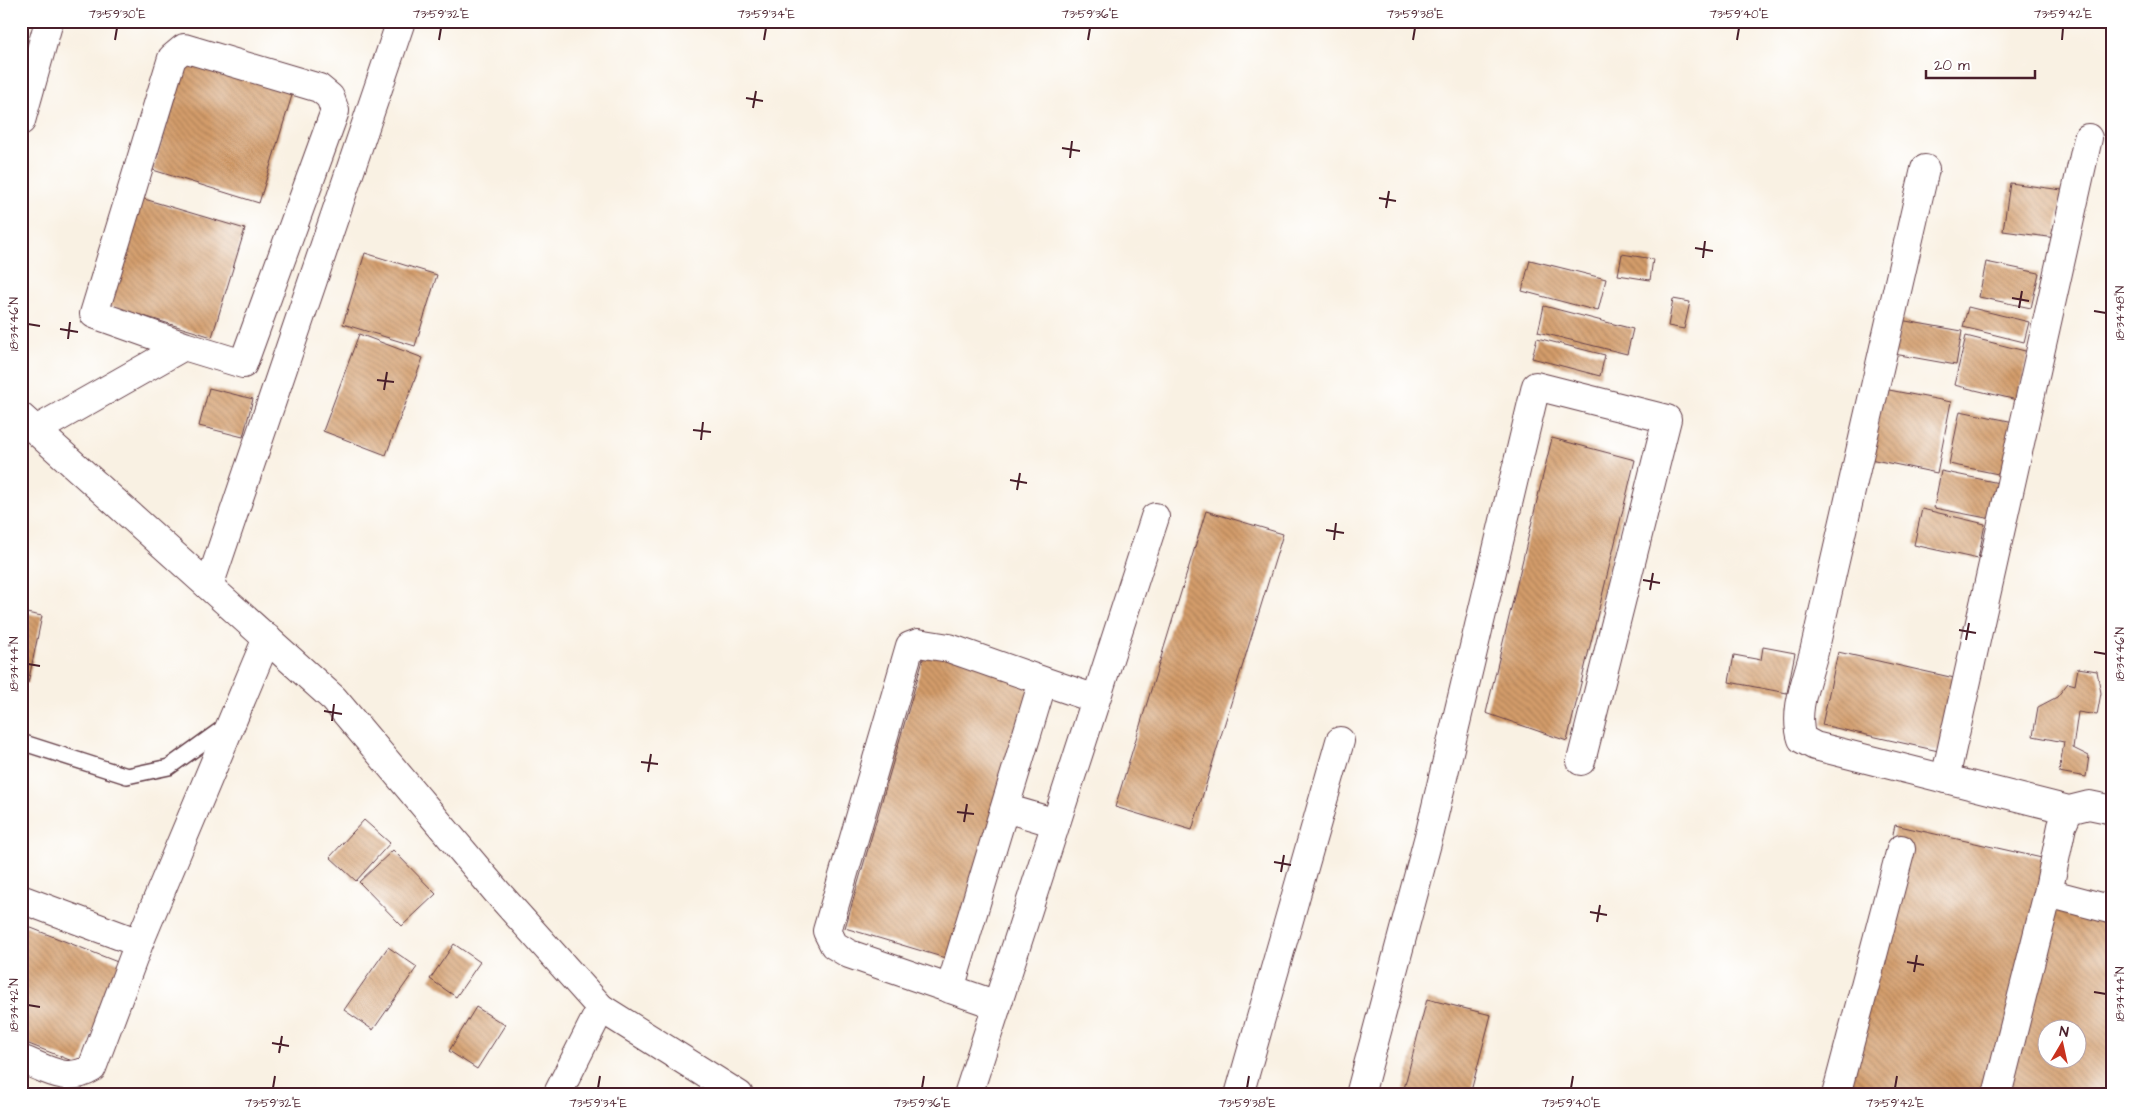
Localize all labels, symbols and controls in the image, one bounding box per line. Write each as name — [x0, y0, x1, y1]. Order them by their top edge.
text: 73°59'30"E — [88, 6, 146, 23]
text: 73°59'32"E — [413, 6, 469, 23]
text: 73°59'34"E — [737, 6, 795, 23]
text: 73°59'36"E — [1062, 6, 1118, 23]
text: 73°59'38"E — [1386, 6, 1444, 23]
text: 73°59'40"E — [1709, 6, 1769, 23]
text: 73°59'42"E — [2034, 6, 2092, 23]
scale bar — [1926, 48, 2035, 80]
text: 20 m — [1934, 55, 1970, 76]
text: 18°34'48"N — [2112, 285, 2129, 340]
text: 18°34'46"N — [6, 296, 23, 351]
text: 18°34'46"N — [2112, 626, 2129, 681]
text: 18°34'44"N — [6, 636, 23, 691]
text: 18°34'44"N — [2112, 966, 2129, 1021]
text: 18°34'42"N — [6, 978, 23, 1032]
north arrow — [2036, 1018, 2086, 1068]
text: N — [2058, 1022, 2070, 1043]
text: 73°59'32"E — [245, 1095, 301, 1112]
text: 73°59'34"E — [569, 1095, 627, 1112]
text: 73°59'36"E — [894, 1095, 950, 1112]
text: 73°59'38"E — [1218, 1095, 1276, 1112]
text: 73°59'40"E — [1541, 1095, 1601, 1112]
text: 73°59'42"E — [1866, 1095, 1924, 1112]

